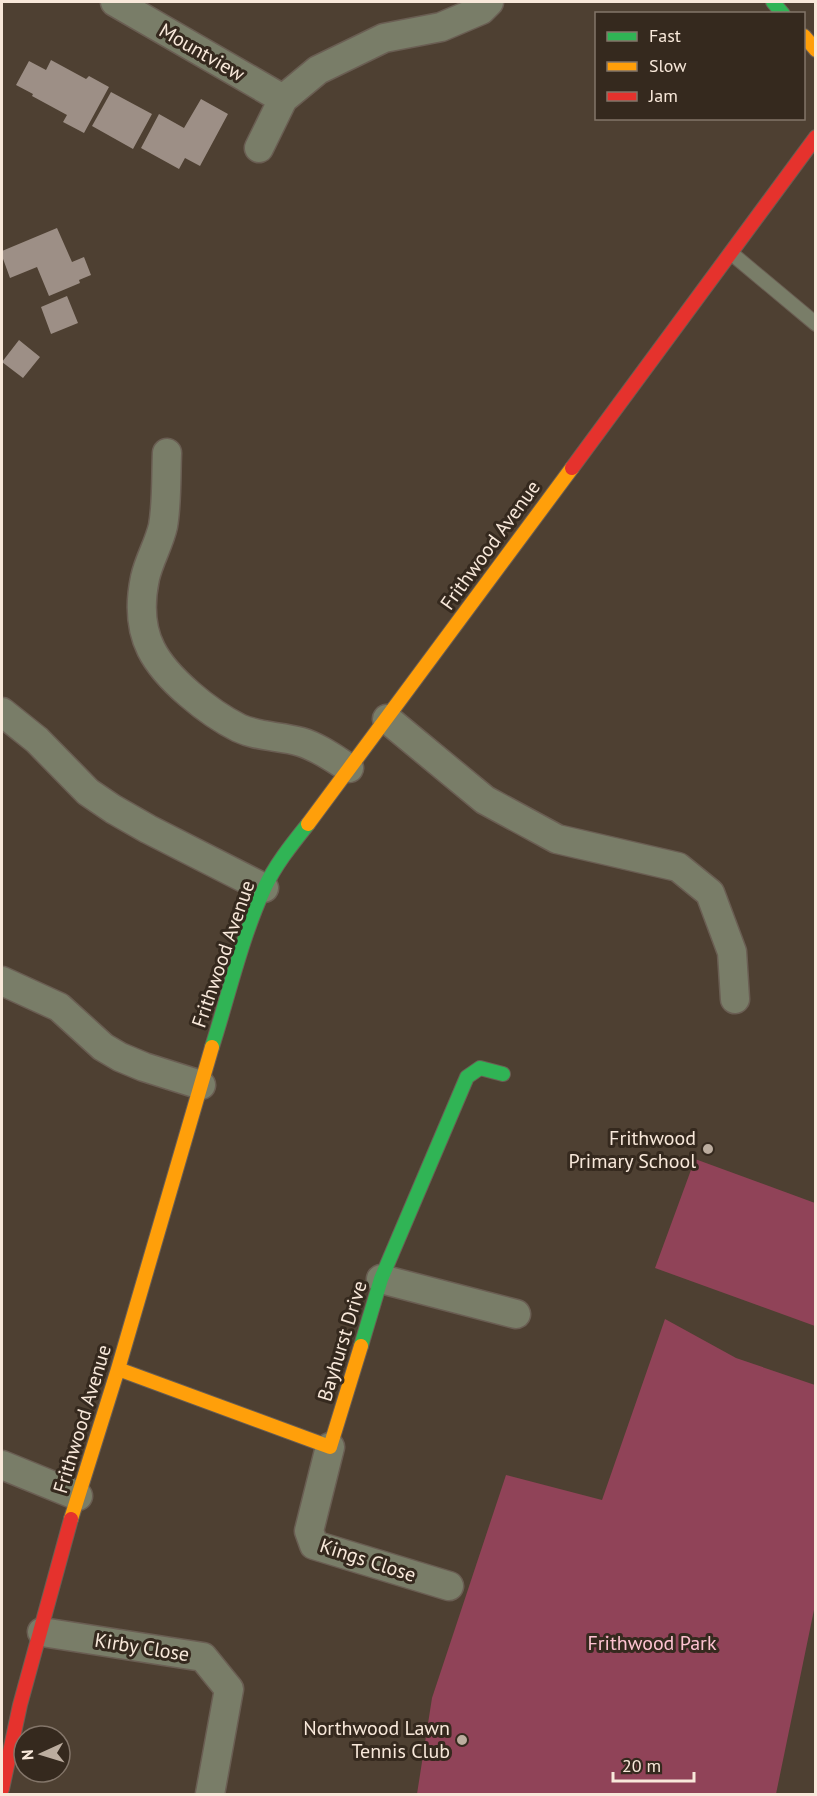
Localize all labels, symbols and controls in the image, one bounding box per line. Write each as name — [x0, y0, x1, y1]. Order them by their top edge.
legend — [595, 12, 805, 120]
street label: Mountview — [154, 17, 250, 87]
text: Fast — [649, 24, 681, 47]
text: Slow — [649, 54, 687, 77]
text: Jam — [648, 84, 678, 107]
street label: Frithwood Avenue — [434, 475, 546, 615]
street label: Frithwood Avenue — [186, 877, 260, 1031]
place label: Frithwood Primary School — [569, 1125, 696, 1174]
marker: Frithwood Primary School — [701, 1142, 715, 1156]
street label: Bayhurst Drive — [311, 1278, 373, 1404]
street label: Frithwood Avenue — [47, 1342, 117, 1496]
street label: Kings Close — [317, 1532, 419, 1588]
street label: Kirby Close — [93, 1627, 191, 1667]
park label: Frithwood Park — [587, 1630, 717, 1656]
place label: Northwood Lawn Tennis Club — [303, 1715, 450, 1764]
north arrow — [12, 1724, 72, 1784]
marker: Northwood Lawn Tennis Club — [455, 1733, 469, 1747]
scale bar — [613, 1745, 694, 1783]
text: N — [17, 1749, 37, 1761]
text: 20 m — [622, 1754, 661, 1777]

